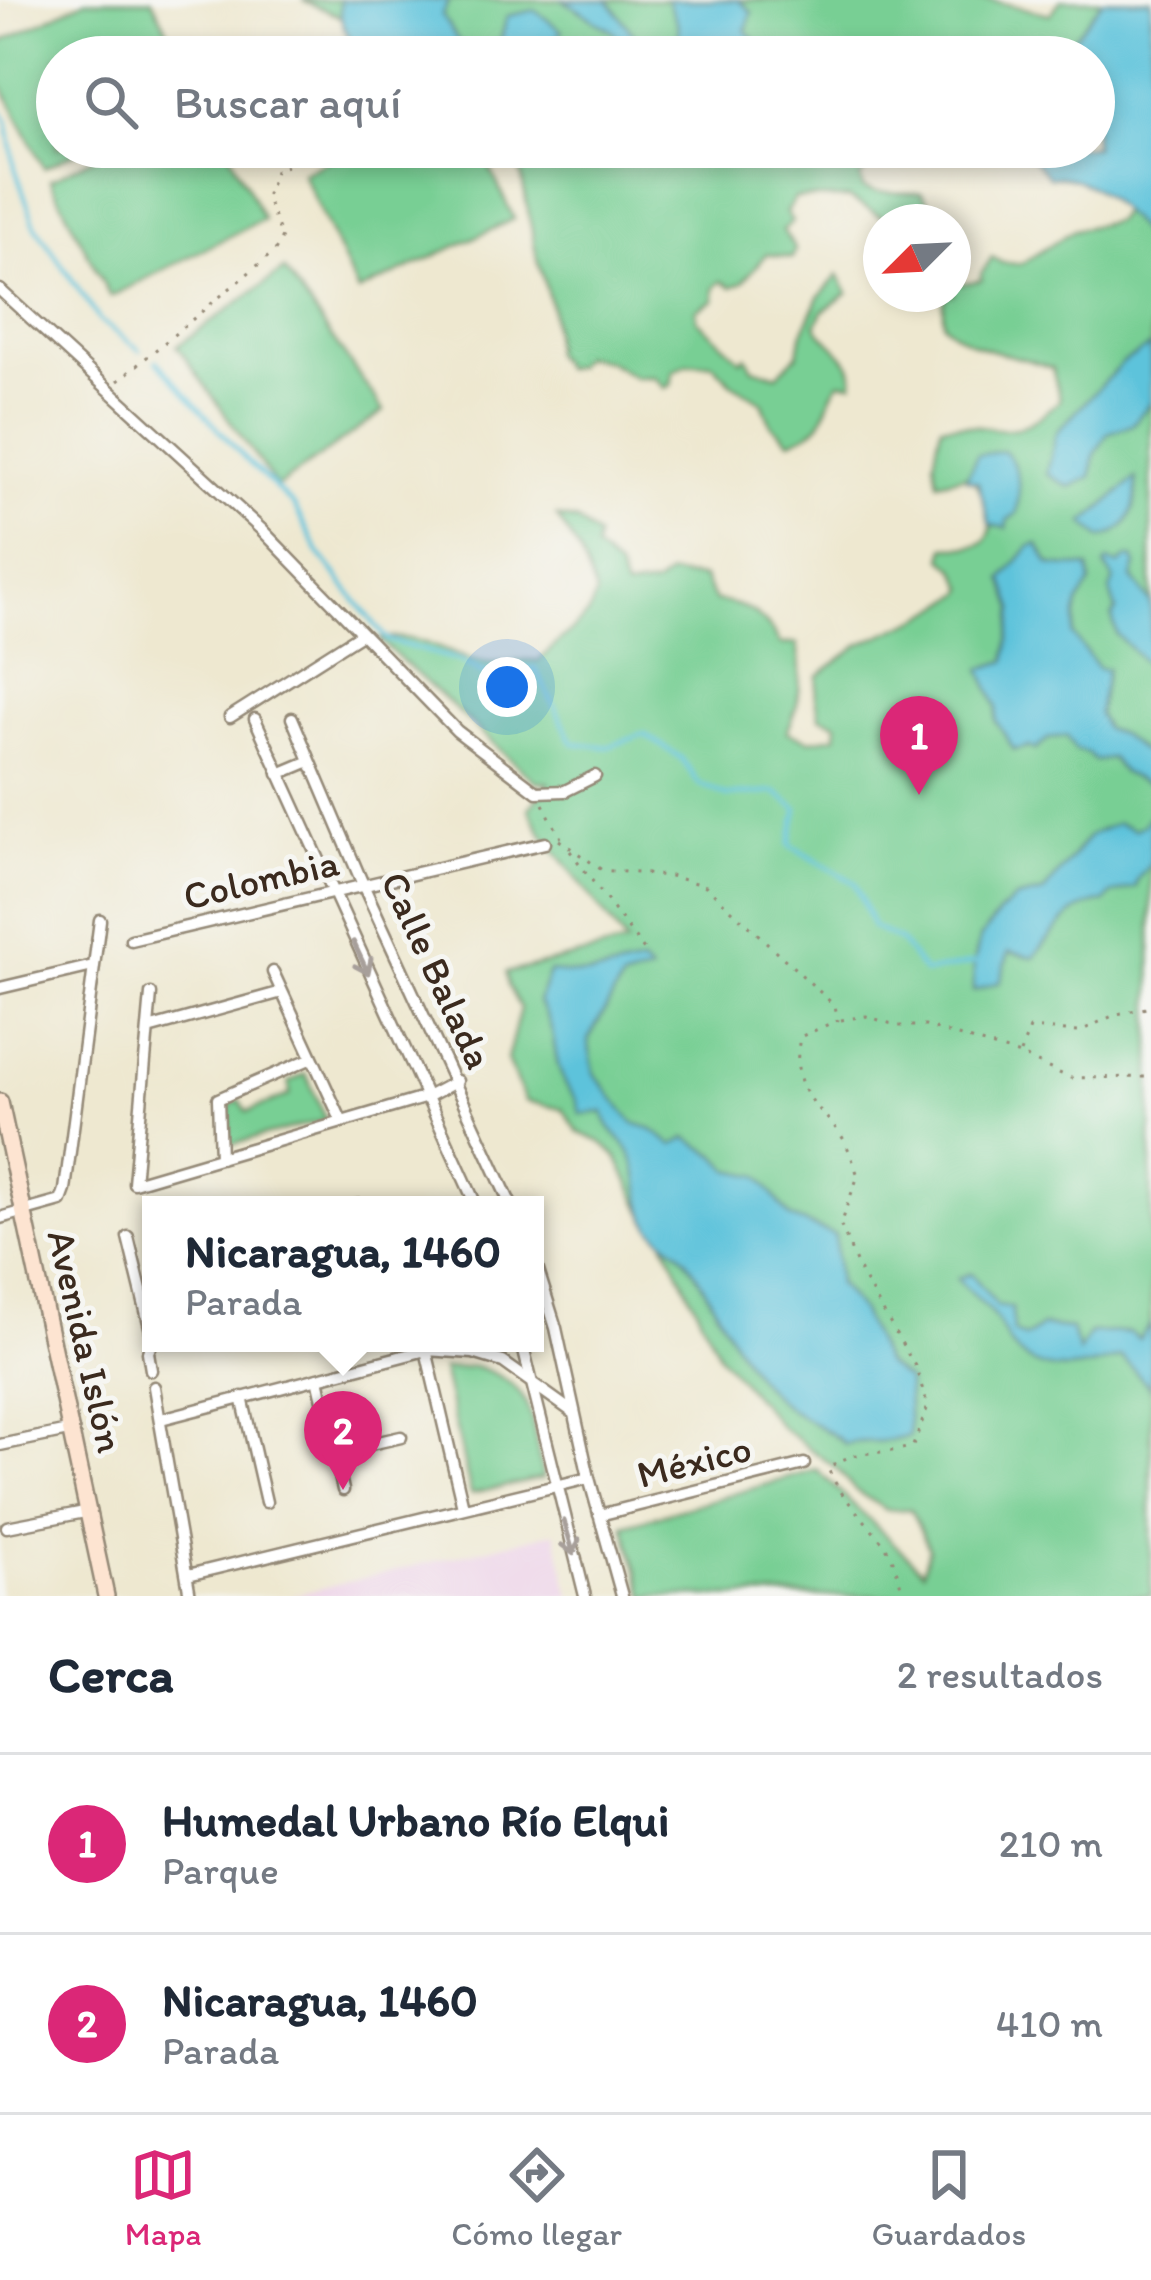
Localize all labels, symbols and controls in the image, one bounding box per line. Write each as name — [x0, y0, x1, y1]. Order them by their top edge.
search box — [36, 36, 1115, 168]
icon: search — [78, 69, 144, 135]
text: Buscar aquí — [174, 75, 401, 129]
north arrow — [863, 204, 971, 312]
your location — [477, 657, 537, 717]
pin: 1 — [880, 696, 958, 795]
street label: Colombia — [179, 838, 343, 920]
street label: Calle Balada — [371, 864, 503, 1076]
one-way arrow — [352, 939, 374, 975]
popup — [142, 1196, 544, 1352]
text: Nicaragua, 1460 — [185, 1224, 501, 1278]
street label: Avenida Islón — [38, 1225, 134, 1457]
text: Parada — [185, 1278, 302, 1325]
pin: 2 — [304, 1391, 382, 1490]
street label: México — [632, 1424, 756, 1498]
one-way arrow — [560, 1519, 582, 1557]
text: Cerca — [48, 1644, 174, 1705]
text: 2 resultados — [897, 1651, 1103, 1698]
text: Humedal Urbano Río Elqui — [162, 1793, 669, 1847]
text: 1 — [78, 1820, 96, 1867]
text: 210 m — [999, 1820, 1103, 1867]
text: Parque — [162, 1847, 279, 1894]
text: Nicaragua, 1460 — [162, 1973, 478, 2027]
text: 2 — [77, 2000, 97, 2047]
text: 410 m — [996, 2000, 1103, 2047]
text: Parada — [162, 2027, 279, 2074]
tab: Mapa — [125, 2142, 202, 2253]
tab: Cómo llegar — [451, 2142, 622, 2253]
tab: Guardados — [872, 2142, 1026, 2253]

